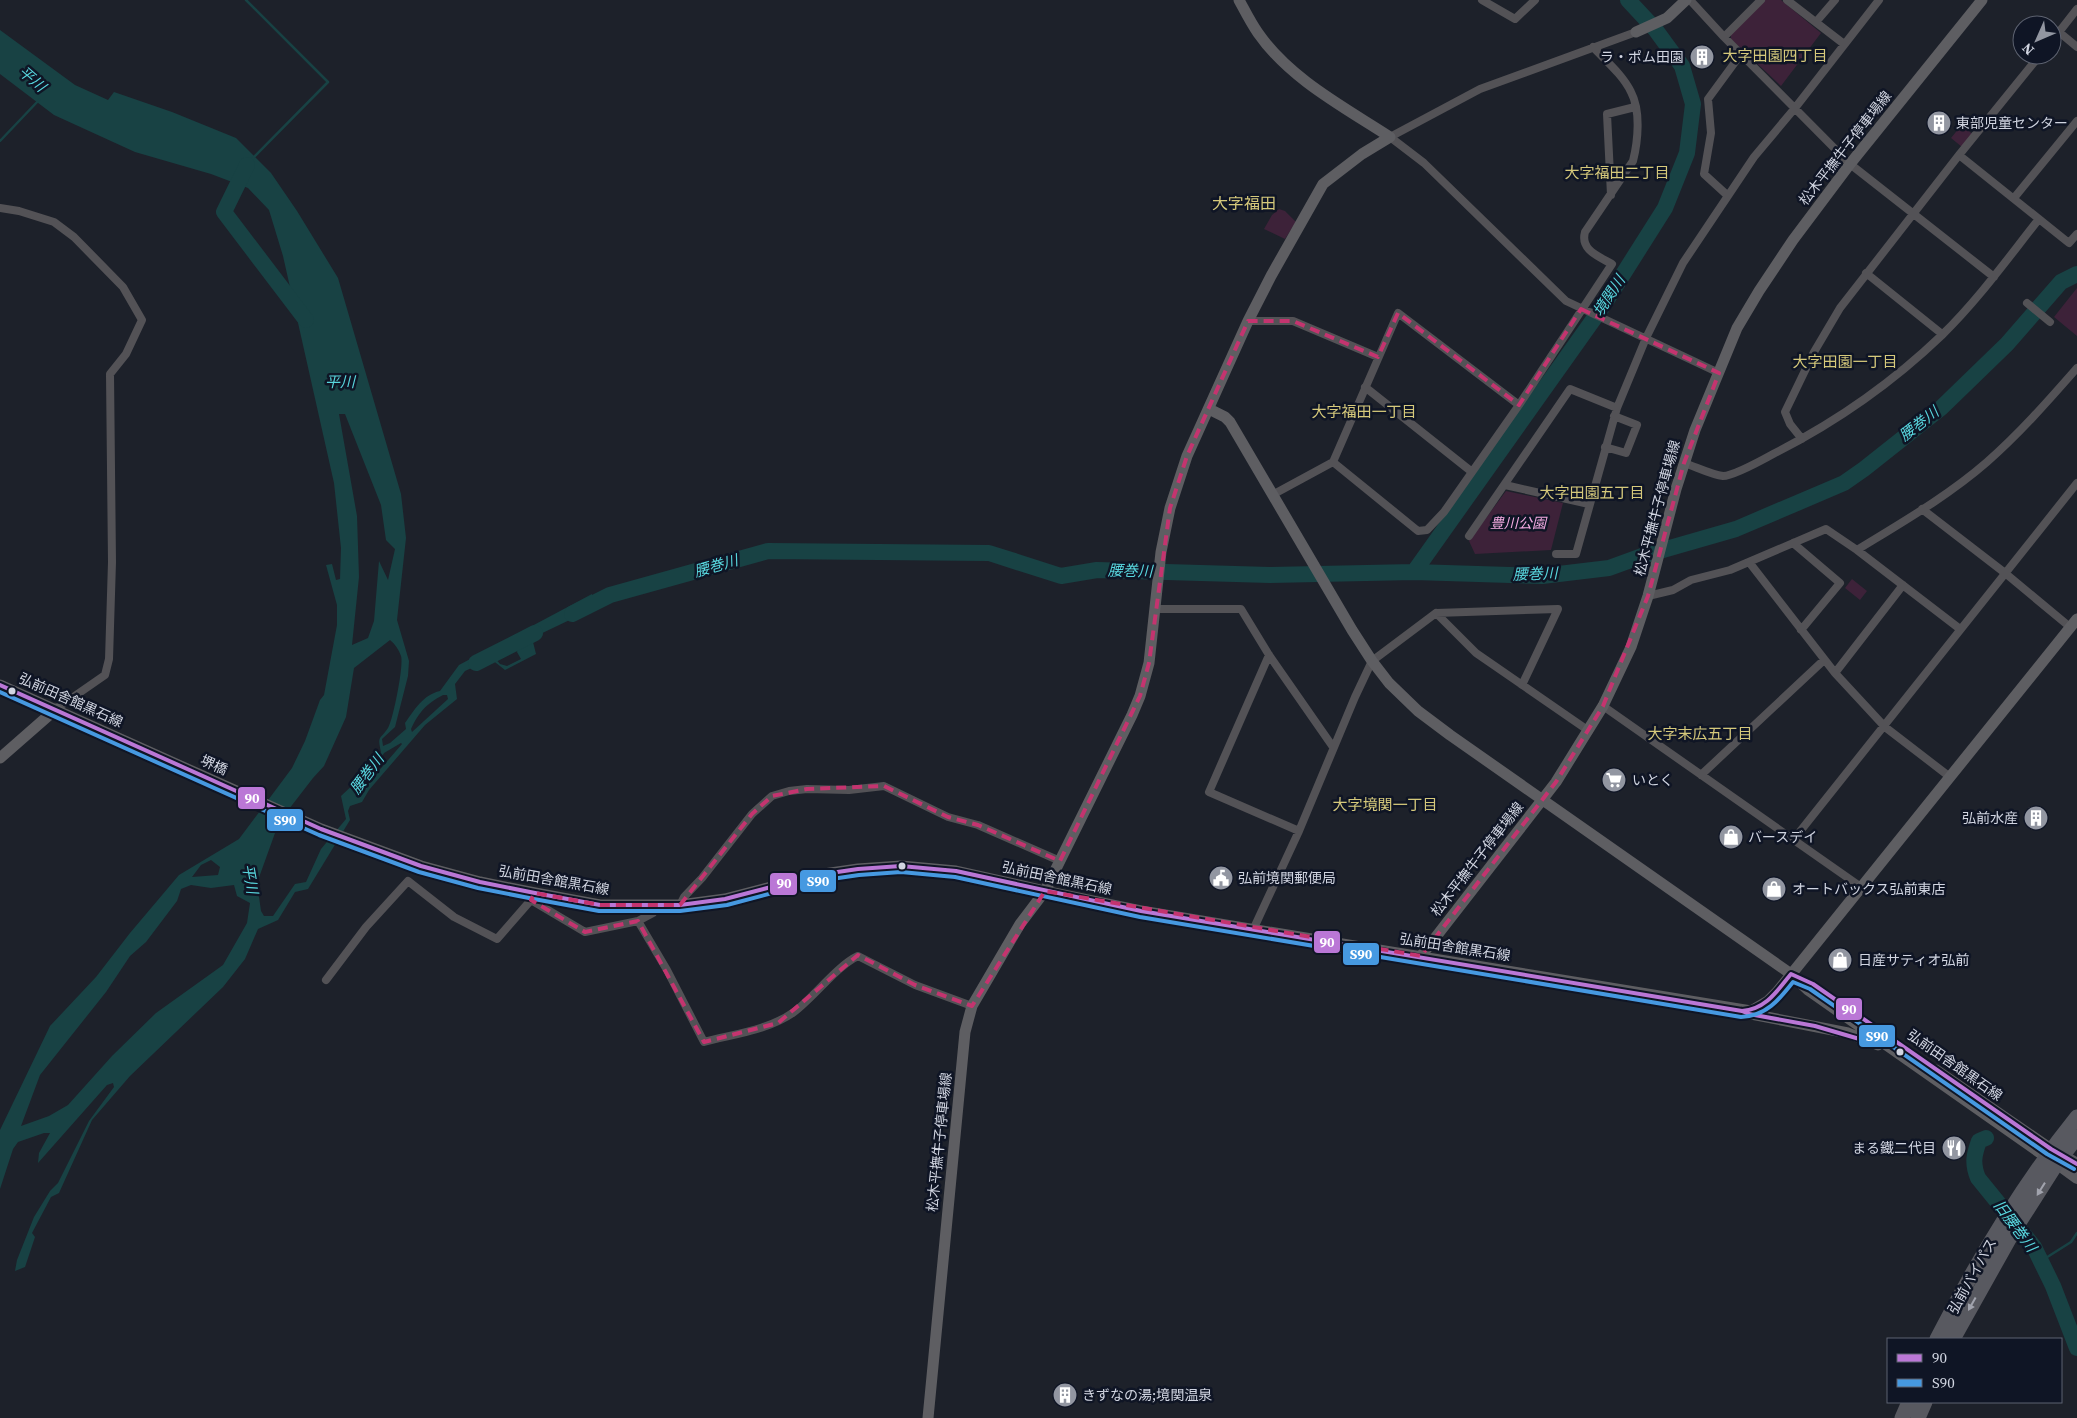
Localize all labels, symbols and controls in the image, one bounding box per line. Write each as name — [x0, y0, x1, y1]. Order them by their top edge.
north arrow — [2012, 15, 2062, 65]
text: N — [2017, 39, 2038, 60]
building icon: ラ・ポム田園 — [1689, 44, 1715, 70]
district label: 大字田園四丁目 — [1722, 45, 1828, 66]
place label: ラ・ポム田園 — [1600, 47, 1684, 67]
water label: 平川 — [14, 61, 52, 98]
street label: 松木平撫牛子停車場線 — [1794, 87, 1896, 209]
building icon: 東部児童センター — [1926, 110, 1952, 136]
place label: 東部児童センター — [1956, 113, 2068, 133]
district label: 大字福田二丁目 — [1564, 162, 1670, 183]
district label: 大字福田 — [1212, 192, 1276, 214]
water label: 境関川 — [1588, 269, 1631, 320]
district label: 大字田園一丁目 — [1792, 351, 1898, 372]
water label: 平川 — [325, 371, 357, 392]
water label: 腰巻川 — [1894, 400, 1944, 446]
district label: 大字福田一丁目 — [1311, 401, 1417, 422]
street label: 松木平撫牛子停車場線 — [1629, 438, 1685, 578]
district label: 大字田園五丁目 — [1539, 482, 1645, 503]
park label: 豊川公園 — [1490, 513, 1548, 533]
water label: 腰巻川 — [691, 549, 742, 582]
water label: 腰巻川 — [1107, 560, 1155, 581]
water label: 腰巻川 — [1512, 562, 1560, 585]
street label: 弘前田舎館黒石線 — [16, 668, 126, 732]
unlabelled marker — [7, 686, 17, 696]
district label: 大字末広五丁目 — [1647, 723, 1753, 744]
water label: 腰巻川 — [345, 748, 390, 798]
street label: 堺橋 — [197, 750, 231, 780]
supermarket icon: いとく — [1601, 767, 1627, 793]
place label: いとく — [1632, 770, 1674, 790]
line badge: 90 — [237, 786, 266, 810]
text: 90 — [244, 788, 260, 808]
district label: 大字境関一丁目 — [1332, 794, 1438, 815]
street label: 松木平撫牛子停車場線 — [1426, 798, 1528, 920]
building icon: 弘前水産 — [2023, 805, 2049, 831]
line badge: S90 — [266, 808, 304, 832]
place label: 弘前水産 — [1962, 808, 2018, 828]
text: S90 — [274, 810, 297, 830]
shop icon: バースデイ — [1718, 824, 1744, 850]
place label: バースデイ — [1748, 827, 1817, 847]
street label: 弘前田舎館黒石線 — [1000, 857, 1114, 899]
street label: 弘前田舎館黒石線 — [497, 860, 611, 900]
unlabelled marker — [897, 861, 907, 871]
water label: 平川 — [238, 862, 264, 897]
public building icon: 弘前境関郵便局 — [1208, 865, 1234, 891]
place label: 弘前境関郵便局 — [1238, 868, 1336, 888]
line badge: S90 — [799, 869, 837, 893]
text: S90 — [807, 871, 830, 891]
line badge: 90 — [769, 872, 798, 896]
text: 90 — [776, 873, 792, 893]
shop icon: オートバックス弘前東店 — [1761, 876, 1787, 902]
place label: オートバックス弘前東店 — [1792, 879, 1946, 899]
street label: 弘前田舎館黒石線 — [1398, 928, 1512, 966]
line badge: 90 — [1313, 930, 1341, 954]
text: 90 — [1319, 932, 1335, 952]
line badge: S90 — [1342, 942, 1380, 966]
text: S90 — [1350, 944, 1373, 964]
shop icon: 日産サティオ弘前 — [1827, 947, 1853, 973]
place label: 日産サティオ弘前 — [1858, 950, 1969, 970]
line badge: 90 — [1835, 997, 1863, 1021]
text: 90 — [1841, 999, 1857, 1019]
line badge: S90 — [1858, 1024, 1896, 1048]
street label: 弘前田舎館黒石線 — [1903, 1025, 2007, 1105]
text: S90 — [1866, 1026, 1889, 1046]
unlabelled marker — [1895, 1047, 1905, 1057]
street label: 松木平撫牛子停車場線 — [922, 1071, 956, 1213]
restaurant icon: まる鐵二代目 — [1941, 1135, 1967, 1161]
place label: まる鐵二代目 — [1852, 1138, 1936, 1158]
one-way arrow — [2036, 1182, 2046, 1195]
water label: 旧腰巻川 — [1989, 1195, 2043, 1258]
street label: 弘前バイパス — [1943, 1235, 2001, 1317]
one-way arrow — [1968, 1297, 1976, 1312]
legend — [1887, 1338, 2062, 1403]
text: 90 — [1932, 1347, 1947, 1368]
text: S90 — [1932, 1372, 1955, 1393]
building icon: きずなの湯;境関温泉 — [1052, 1382, 1078, 1408]
place label: きずなの湯;境関温泉 — [1082, 1385, 1212, 1405]

